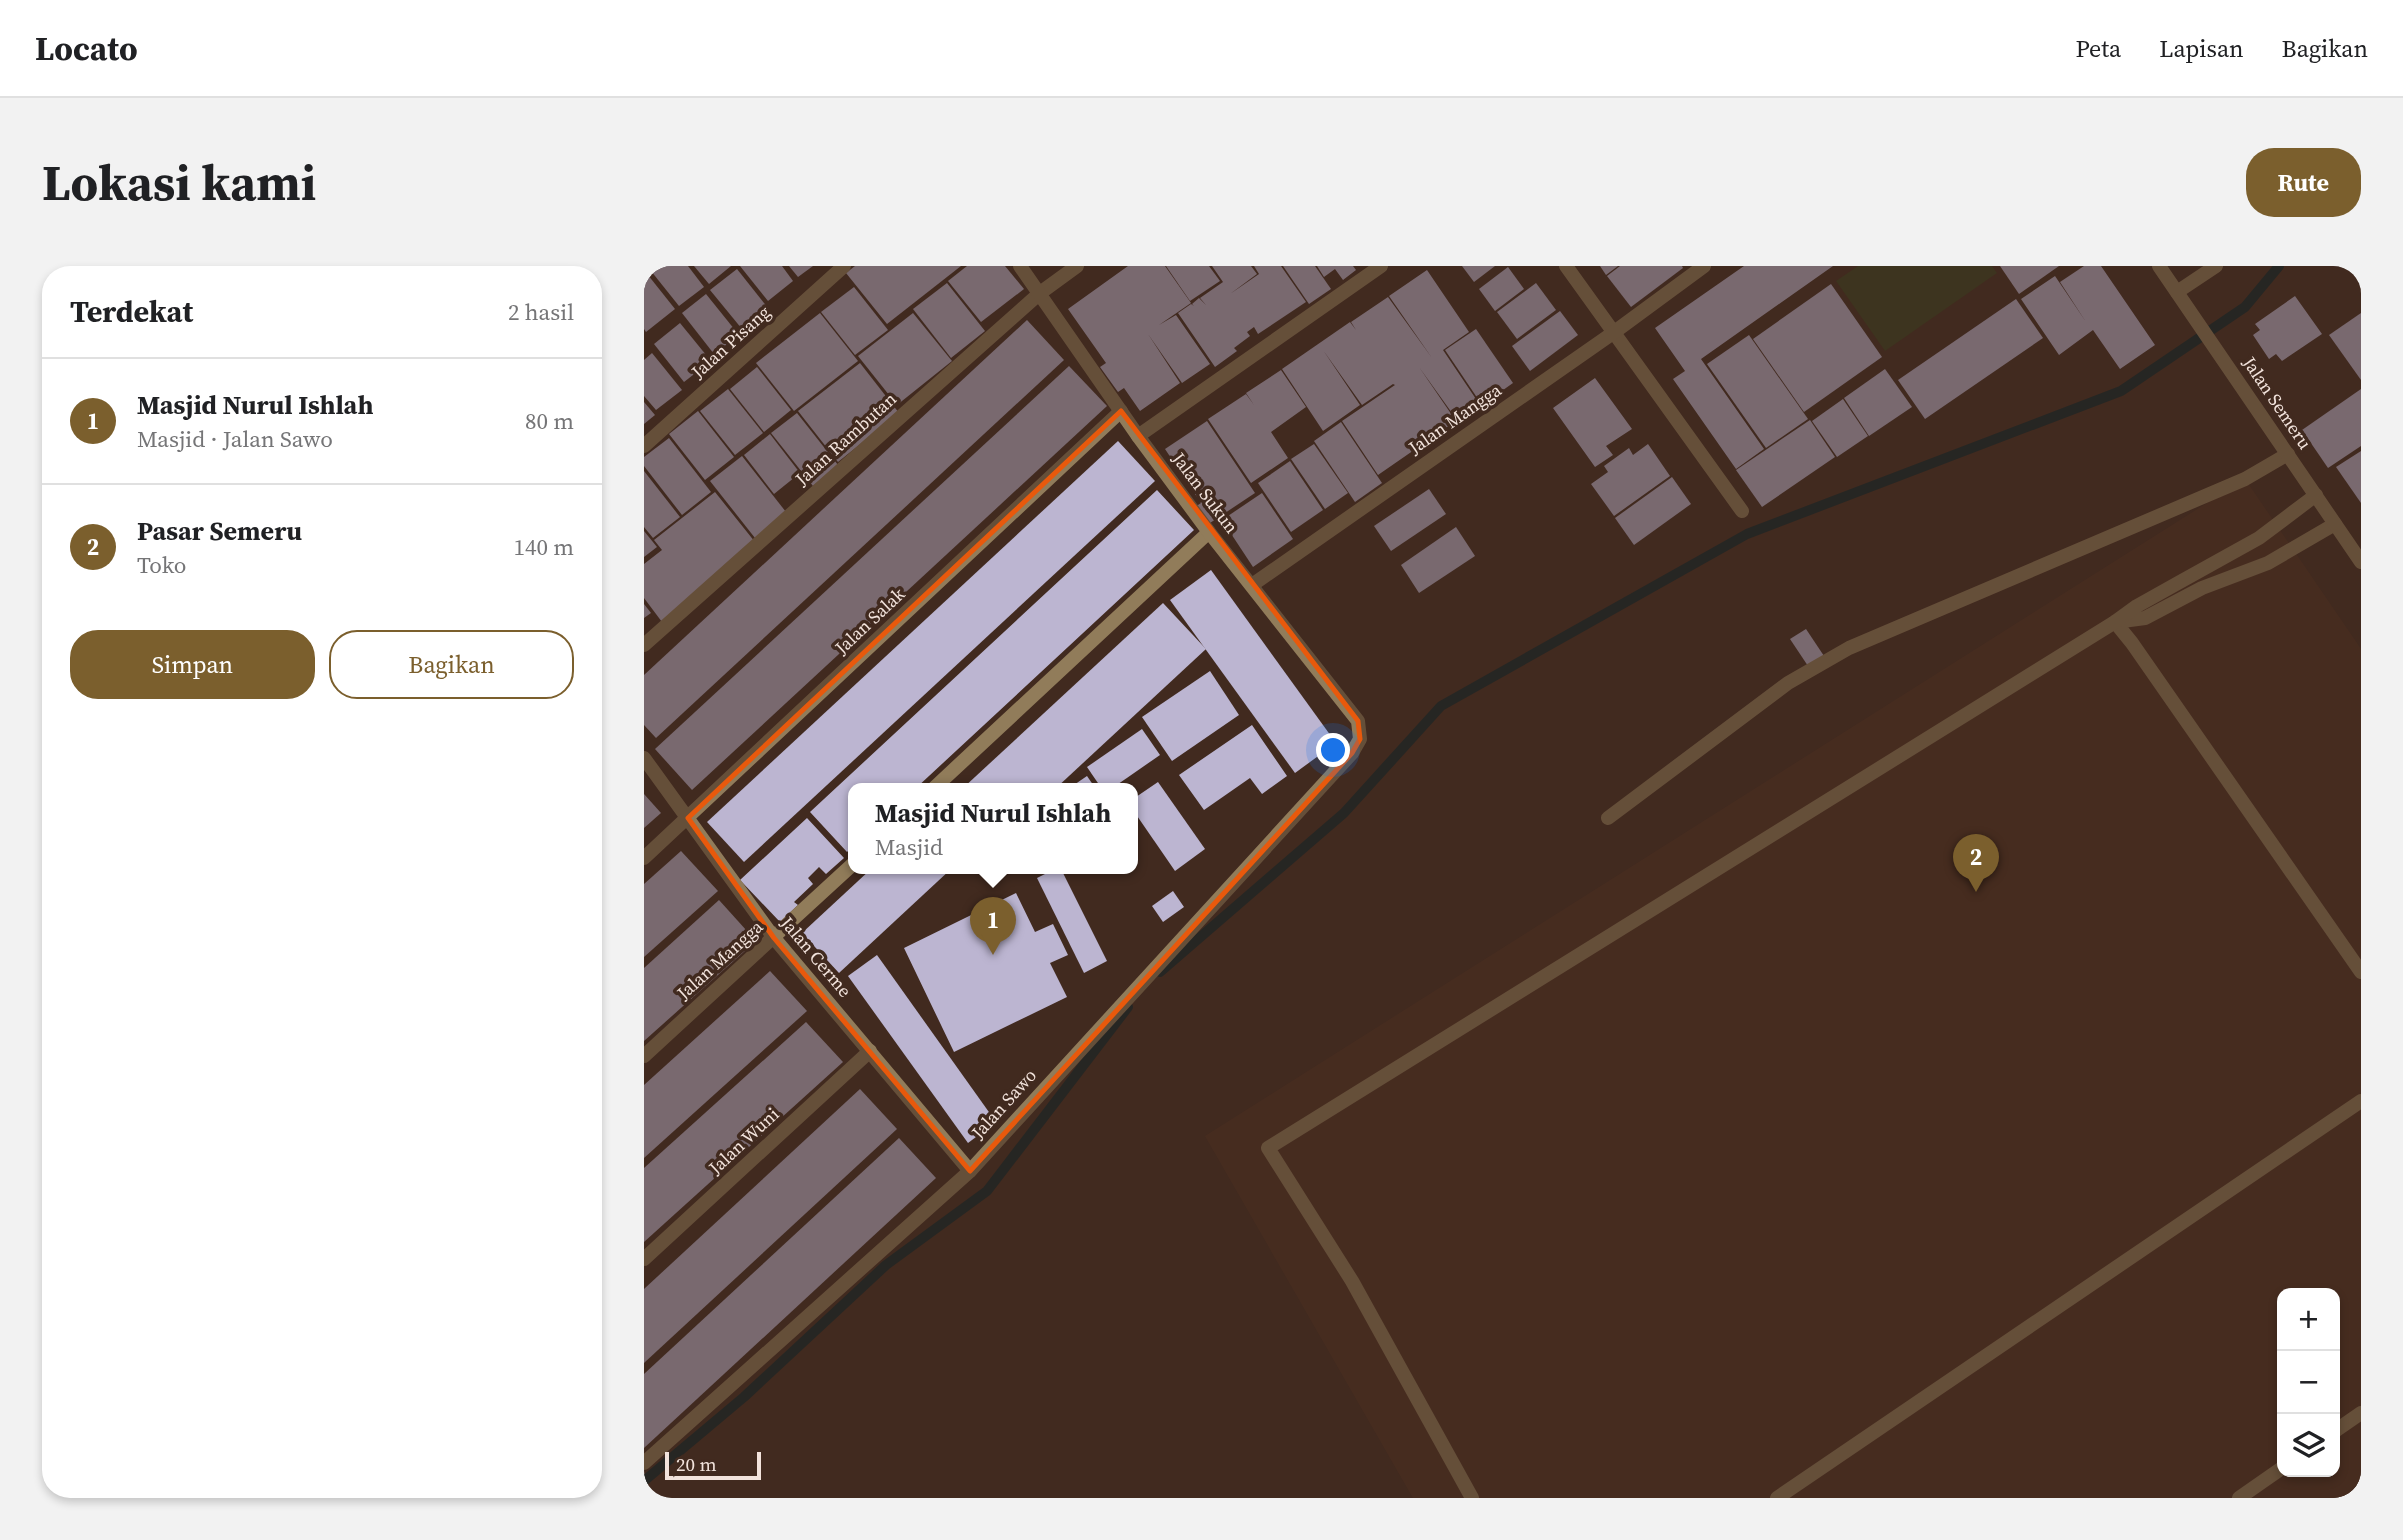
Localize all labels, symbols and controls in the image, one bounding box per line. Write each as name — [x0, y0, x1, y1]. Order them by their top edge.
text: Locato — [35, 26, 138, 71]
text: Peta — [2075, 32, 2121, 65]
text: Lapisan — [2159, 32, 2244, 65]
text: Bagikan — [2282, 32, 2368, 65]
button: Rute — [2246, 148, 2361, 217]
text: Lokasi kami — [42, 149, 316, 216]
text: Terdekat — [70, 291, 193, 332]
text: 2 hasil — [508, 296, 574, 328]
street label: Jalan Pisang — [685, 300, 775, 384]
street label: Jalan Semeru — [2237, 351, 2318, 454]
street label: Jalan Mangga — [1403, 377, 1507, 460]
street label: Jalan Rambutan — [789, 386, 902, 492]
text: Masjid Nurul Ishlah — [137, 387, 373, 423]
text: 1 — [87, 405, 99, 437]
text: 80 m — [525, 405, 574, 437]
text: Masjid · Jalan Sawo — [137, 423, 333, 455]
street label: Jalan Sukun — [1166, 446, 1244, 538]
text: Pasar Semeru — [137, 513, 302, 549]
text: 2 — [87, 531, 99, 563]
text: 140 m — [513, 531, 574, 563]
text: Toko — [137, 549, 186, 581]
street label: Jalan Salak — [828, 582, 910, 660]
button: Simpan — [70, 630, 315, 699]
button: Bagikan — [329, 630, 574, 699]
your location — [1316, 733, 1350, 767]
popup — [848, 783, 1138, 874]
text: Masjid Nurul Ishlah — [875, 795, 1111, 831]
text: Masjid — [875, 831, 943, 863]
pin: 2 — [1953, 834, 1999, 892]
pin: 1 — [970, 897, 1016, 955]
street label: Jalan Cerme — [775, 910, 858, 1002]
street label: Jalan Mangga — [670, 914, 769, 1006]
street label: Jalan Sawo — [965, 1063, 1042, 1145]
street label: Jalan Wuni — [702, 1102, 784, 1180]
map controls — [2277, 1288, 2340, 1477]
button: + — [2277, 1288, 2340, 1351]
button: − — [2277, 1351, 2340, 1414]
button: layers — [2277, 1414, 2340, 1477]
scale bar — [665, 1449, 761, 1481]
text: 20 m — [676, 1451, 717, 1477]

